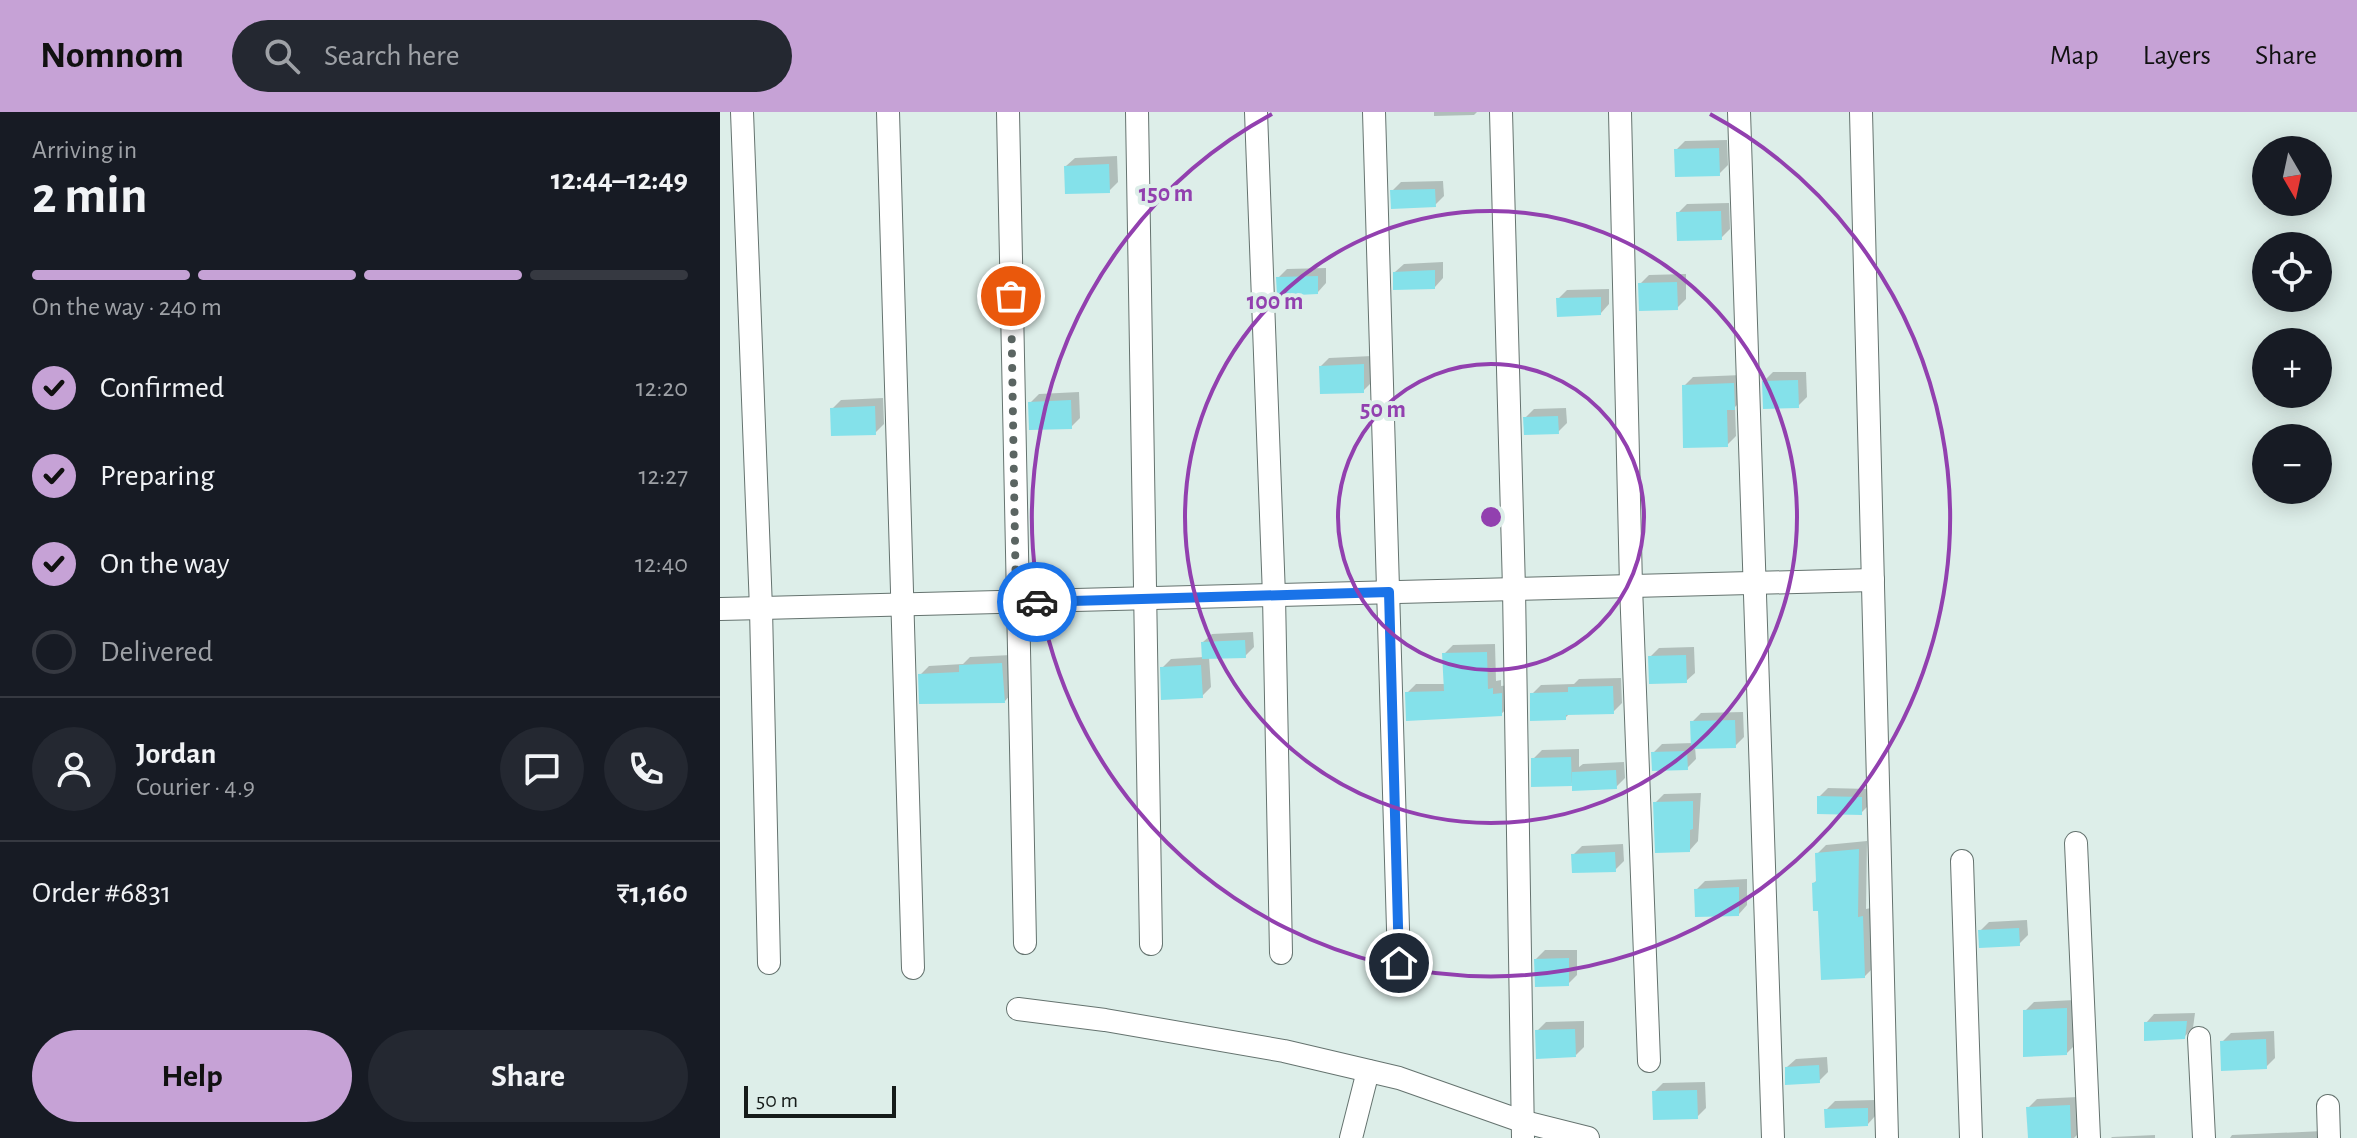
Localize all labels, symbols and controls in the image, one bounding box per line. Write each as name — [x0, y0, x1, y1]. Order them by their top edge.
search box — [232, 20, 792, 92]
icon: search — [260, 34, 304, 78]
text: Nomnom — [40, 37, 184, 75]
text: Search here — [324, 41, 460, 71]
text: Map — [2050, 42, 2099, 70]
text: Layers — [2143, 42, 2211, 70]
text: Share — [2255, 42, 2317, 70]
north arrow — [2252, 136, 2332, 216]
map controls — [2252, 136, 2332, 504]
text: Arriving in — [32, 137, 137, 163]
text: 12:44–12:49 — [551, 165, 688, 195]
text: 2 min — [32, 170, 147, 222]
text: 150 m — [1139, 182, 1193, 206]
button: locate — [2252, 232, 2332, 312]
pin — [977, 262, 1045, 330]
icon: bag — [989, 274, 1033, 318]
text: 100 m — [1247, 290, 1303, 314]
text: On the way · 240 m — [32, 294, 222, 320]
button: + — [2252, 328, 2332, 408]
icon: check — [32, 366, 76, 410]
text: Confirmed — [100, 373, 224, 403]
text: 12:20 — [636, 375, 688, 401]
text: 50 m — [1360, 398, 1406, 422]
button: − — [2252, 424, 2332, 504]
icon: check — [32, 454, 76, 498]
text: Preparing — [100, 461, 215, 491]
text: 12:27 — [639, 463, 688, 489]
centre of rings — [1477, 503, 1505, 531]
icon: check — [32, 542, 76, 586]
text: On the way — [100, 549, 229, 579]
text: 12:40 — [635, 551, 688, 577]
courier — [997, 562, 1077, 642]
icon: car — [1015, 580, 1059, 624]
text: Delivered — [100, 637, 213, 667]
button: person — [32, 727, 116, 811]
button: chat — [500, 727, 584, 811]
button: phone — [604, 727, 688, 811]
text: Jordan — [136, 739, 216, 769]
text: Courier · 4.9 — [136, 774, 255, 800]
text: Order #6831 — [32, 878, 171, 908]
text: ₹1,160 — [617, 878, 688, 908]
pin — [1365, 929, 1433, 997]
icon: home — [1377, 941, 1421, 985]
button: Help — [32, 1030, 352, 1122]
button: Share — [368, 1030, 688, 1122]
scale bar — [744, 1082, 896, 1118]
text: 50 m — [756, 1089, 798, 1111]

